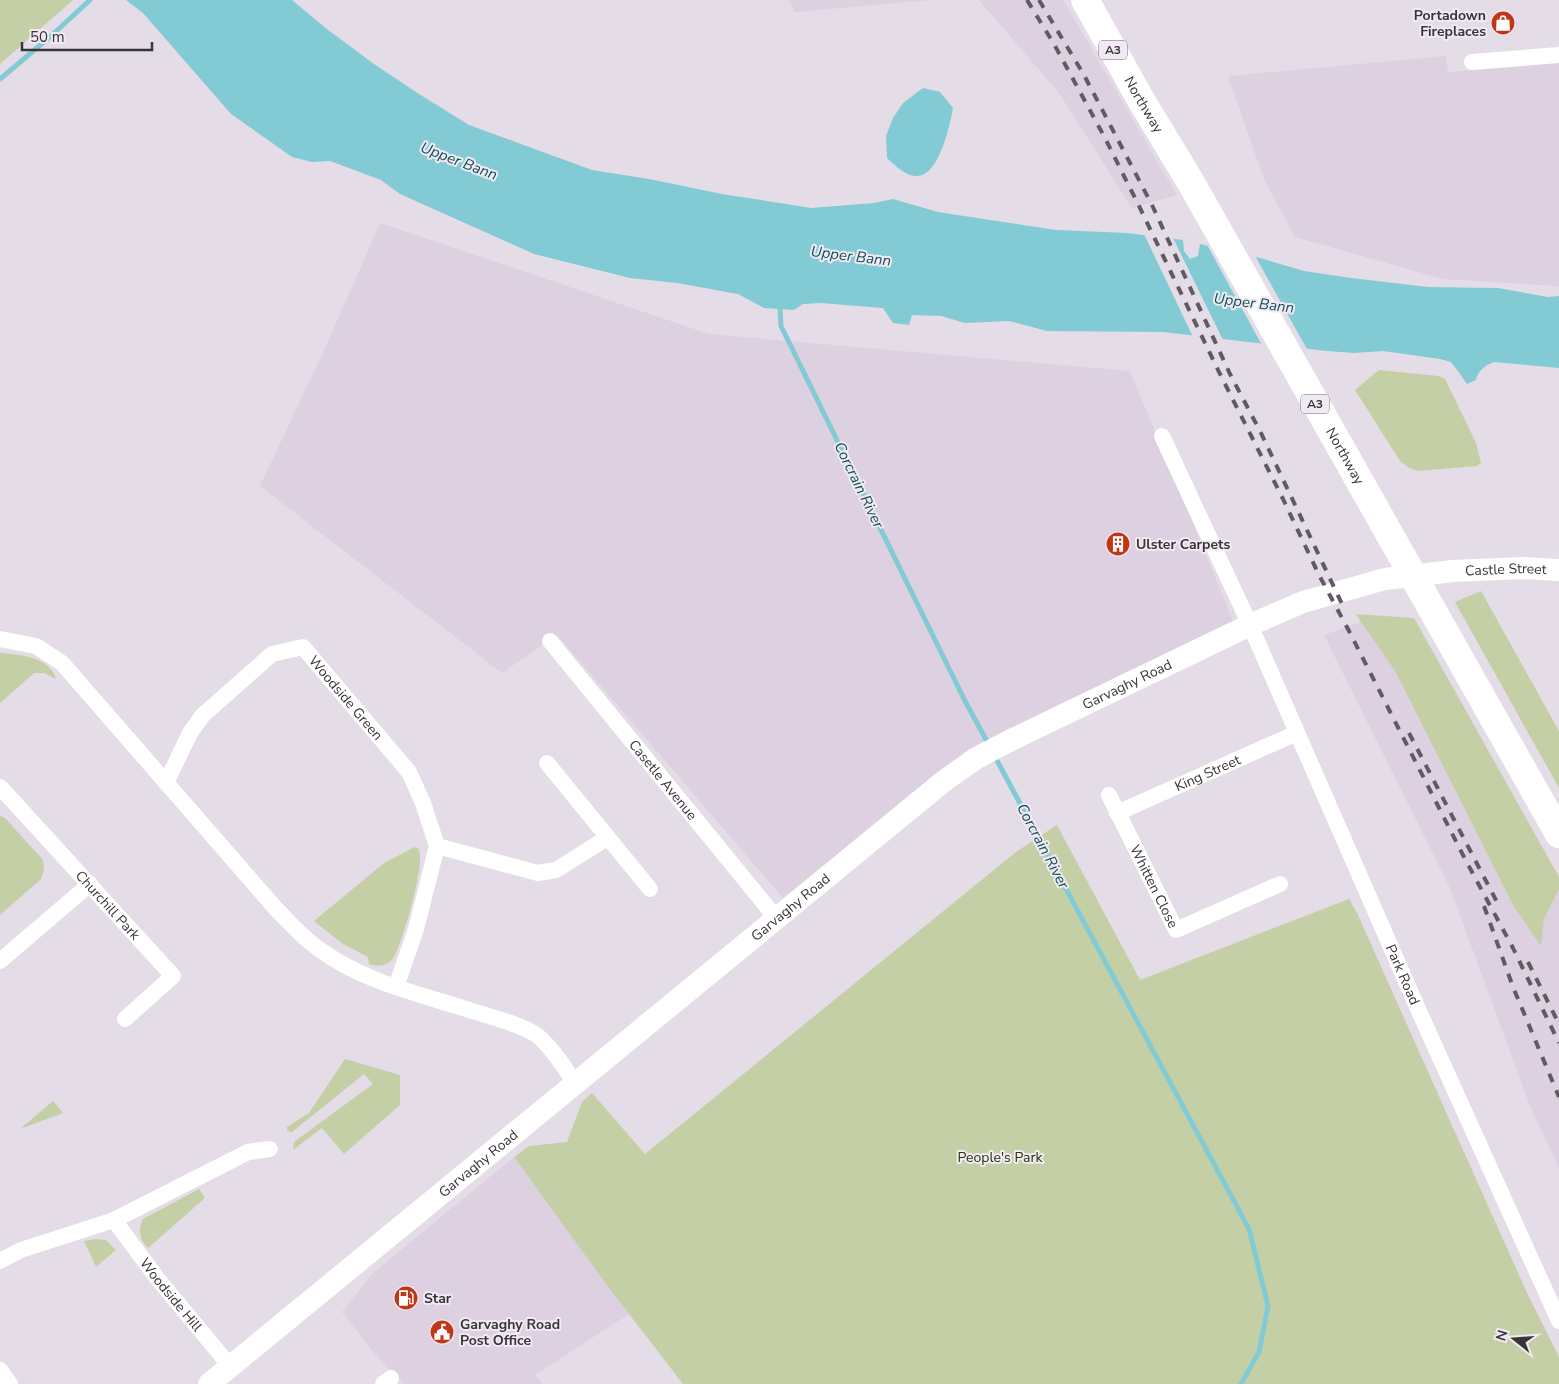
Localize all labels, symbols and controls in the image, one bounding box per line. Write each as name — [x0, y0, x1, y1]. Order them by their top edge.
place label: Portadown Fireplaces — [1414, 6, 1486, 41]
shop icon: Portadown Fireplaces — [1490, 10, 1516, 36]
scale bar — [22, 20, 152, 52]
text: 50 m — [30, 27, 65, 47]
road number: A3 — [1099, 40, 1127, 60]
street label: Northway — [1120, 73, 1168, 137]
water label: Upper Bann — [418, 137, 500, 185]
water label: Upper Bann — [810, 241, 892, 271]
water label: Upper Bann — [1213, 288, 1295, 318]
road number: A3 — [1301, 394, 1329, 414]
street label: Northway — [1321, 424, 1369, 489]
water label: Corcrain River — [829, 438, 889, 532]
building icon: Ulster Carpets — [1105, 531, 1131, 557]
place label: Ulster Carpets — [1136, 535, 1230, 554]
street label: Castle Street — [1465, 559, 1547, 580]
street label: Woodside Green — [304, 652, 387, 744]
street label: Garvaghy Road — [1079, 655, 1175, 714]
street label: Casetle Avenue — [624, 736, 701, 824]
street label: King Street — [1172, 750, 1244, 796]
water label: Corcrain River — [1012, 800, 1074, 893]
street label: Whitten Close — [1125, 842, 1183, 931]
street label: Churchill Park — [71, 867, 145, 945]
street label: Garvaghy Road — [747, 869, 834, 946]
street label: Park Road — [1381, 942, 1424, 1008]
street label: Garvaghy Road — [435, 1126, 522, 1202]
park label: People's Park — [958, 1148, 1043, 1167]
street label: Woodside Hill — [135, 1254, 207, 1336]
fuel station icon: Star — [393, 1285, 419, 1311]
place label: Star — [424, 1289, 452, 1308]
north arrow — [1489, 1314, 1539, 1364]
place label: Garvaghy Road Post Office — [460, 1315, 560, 1350]
public building icon: Garvaghy Road Post Office — [429, 1319, 455, 1345]
text: N — [1491, 1328, 1513, 1343]

